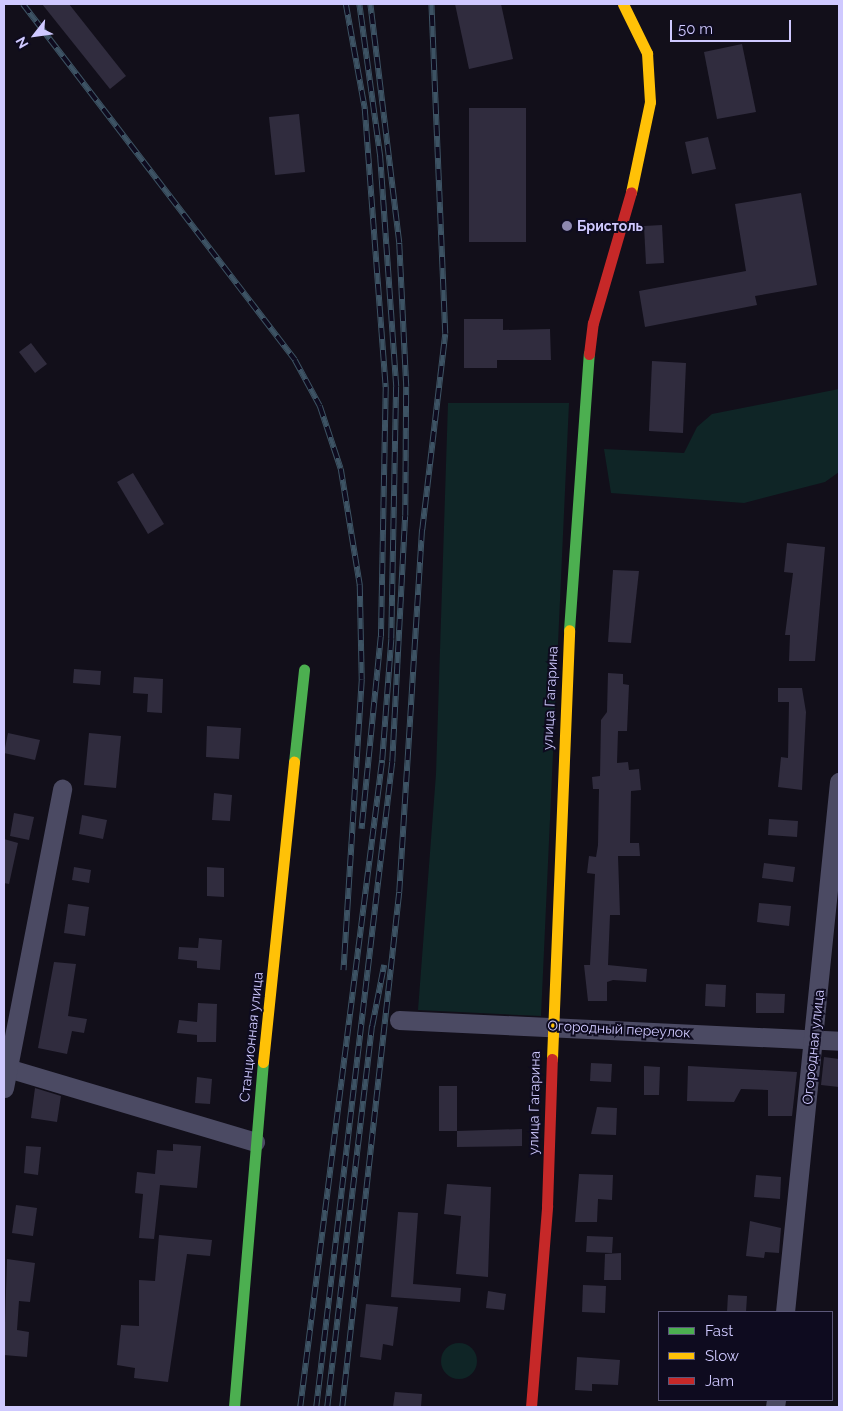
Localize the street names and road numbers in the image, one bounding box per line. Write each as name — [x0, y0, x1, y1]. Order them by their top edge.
street label: улица Гагарина — [539, 646, 561, 750]
street label: Станционная улица — [236, 971, 266, 1103]
street label: Огородная улица — [799, 989, 827, 1105]
street label: Огородный переулок — [547, 1017, 691, 1041]
street label: улица Гагарина — [525, 1051, 543, 1155]

